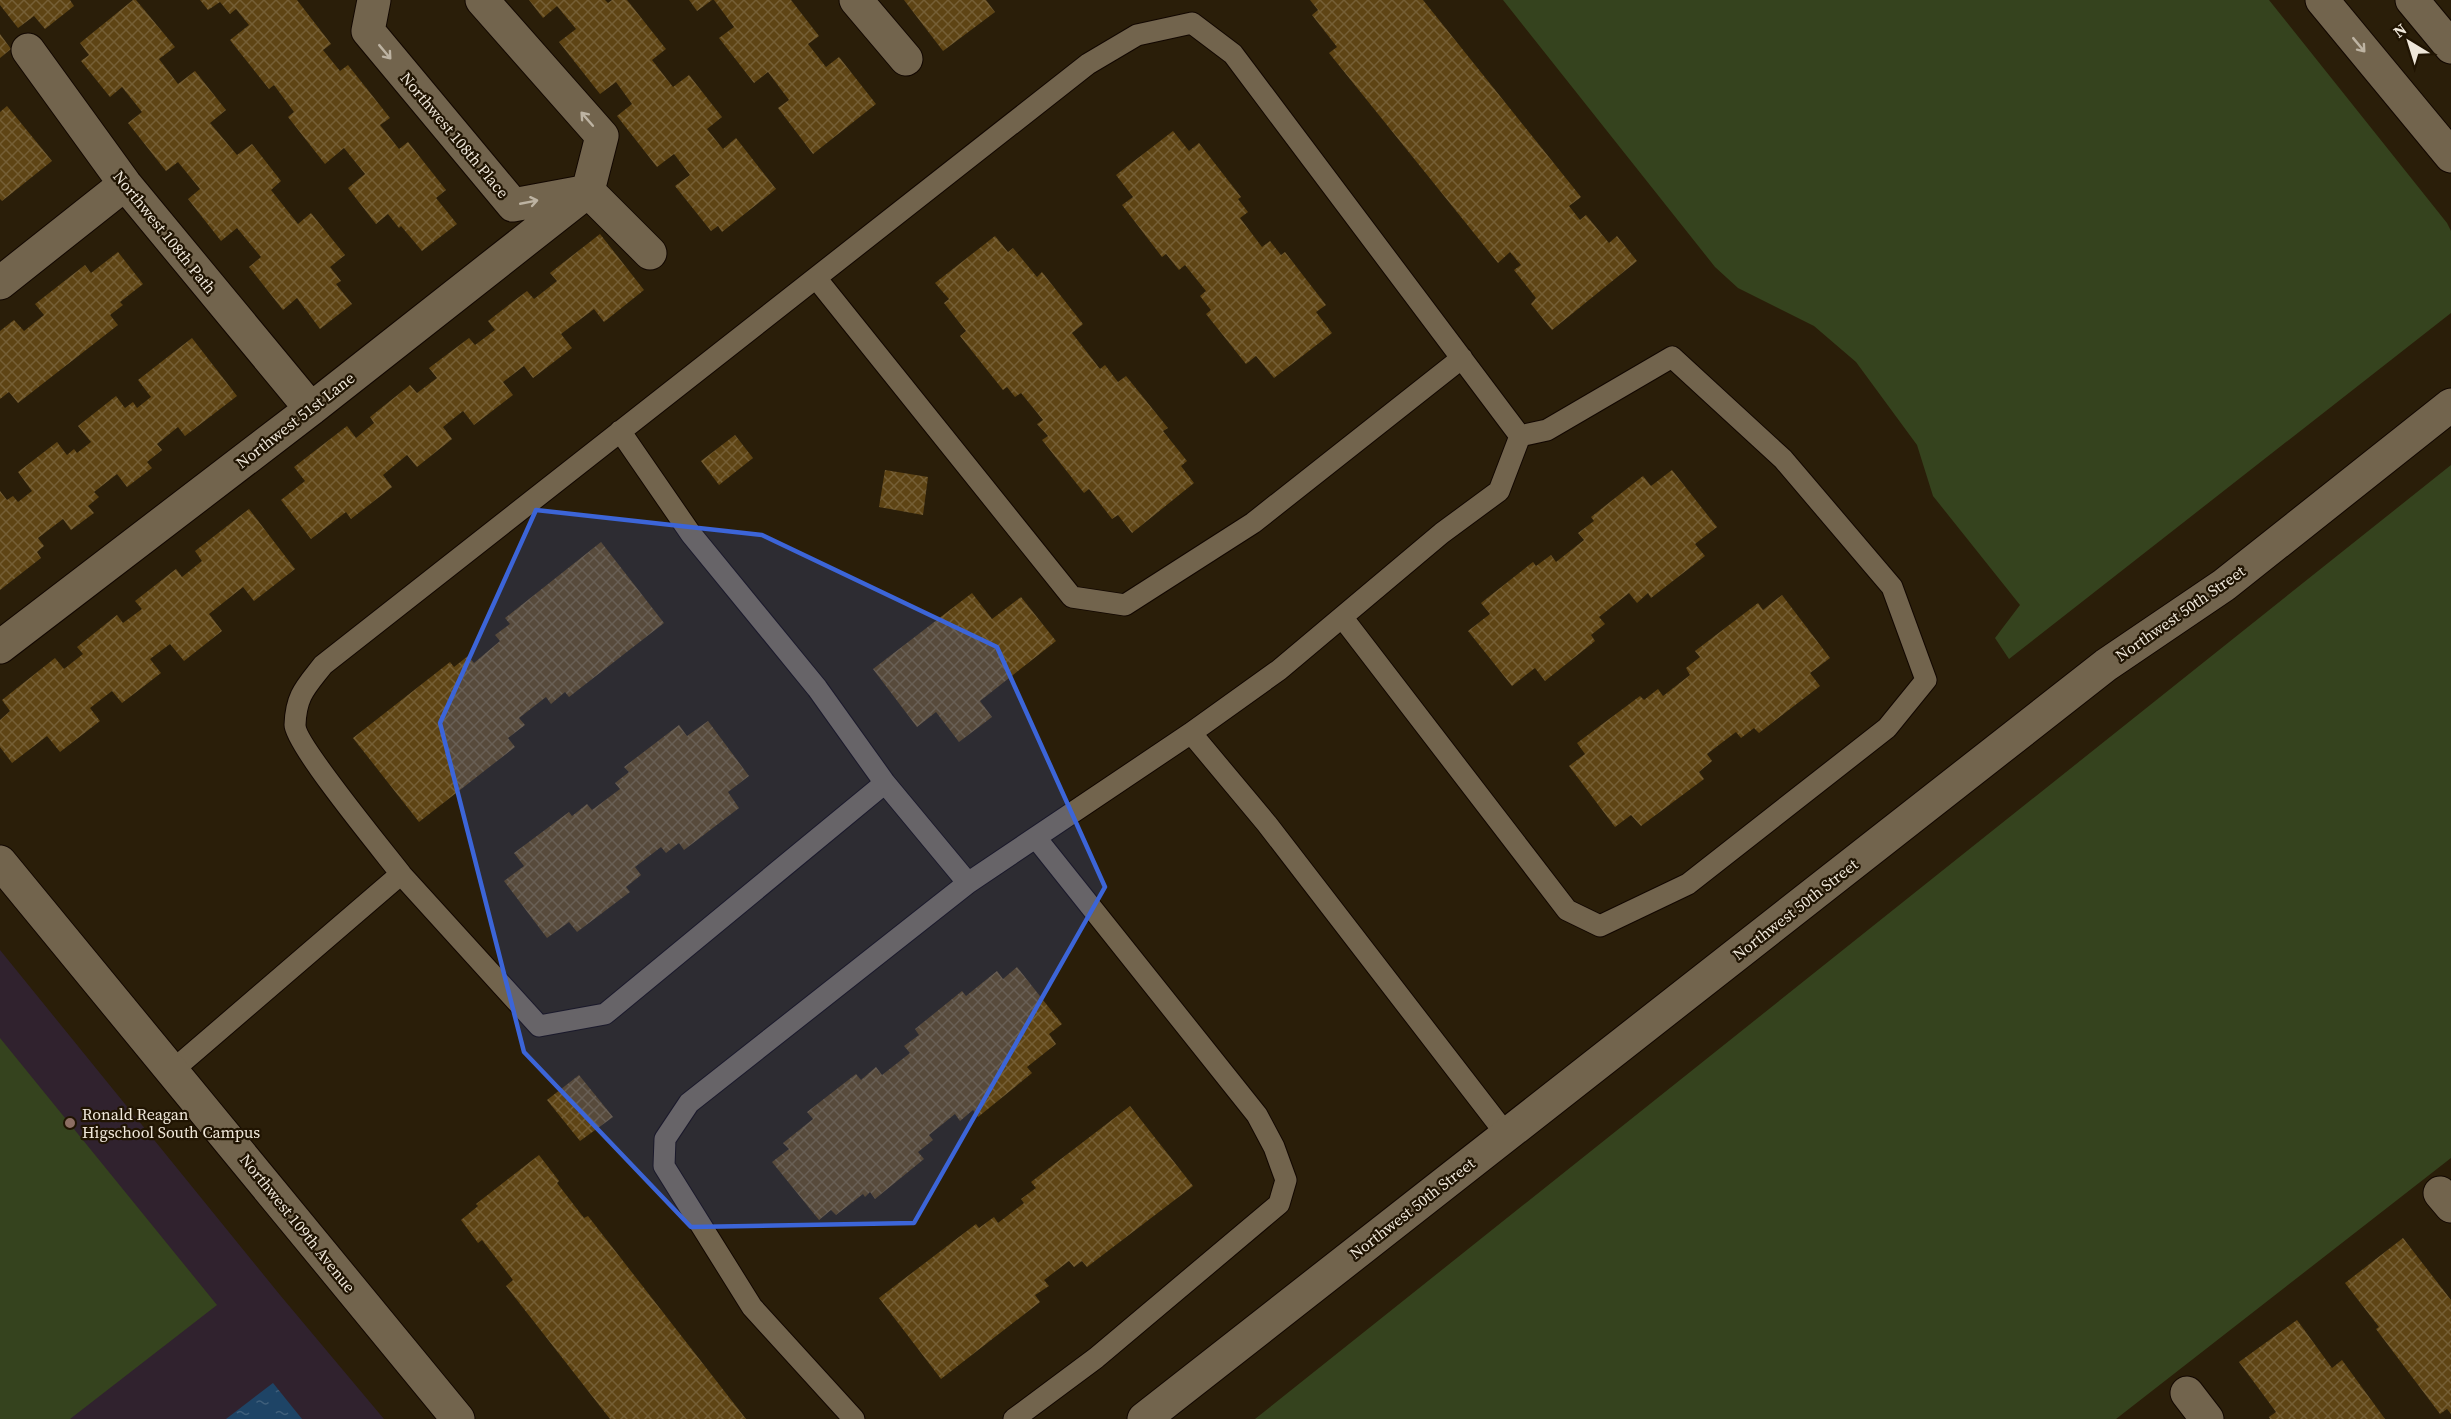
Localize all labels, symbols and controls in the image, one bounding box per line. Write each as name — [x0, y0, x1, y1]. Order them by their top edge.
north arrow — [2379, 12, 2439, 72]
text: N — [2388, 18, 2411, 42]
one-way arrow — [2352, 37, 2366, 52]
one-way arrow — [378, 44, 391, 60]
street label: Northwest 108th Place — [396, 67, 514, 203]
one-way arrow — [580, 112, 594, 127]
street label: Northwest 108th Path — [108, 166, 222, 299]
one-way arrow — [519, 196, 538, 208]
street label: Northwest 51st Lane — [231, 367, 359, 473]
street label: Northwest 50th Street — [2111, 559, 2250, 666]
street label: Northwest 50th Street — [1728, 853, 1863, 965]
place label: Ronald Reagan Higschool South Campus — [82, 1103, 260, 1143]
marker: Ronald Reagan Higschool South Campus — [63, 1116, 77, 1130]
street label: Northwest 109th Avenue — [235, 1149, 361, 1297]
street label: Northwest 50th Street — [1345, 1152, 1480, 1264]

